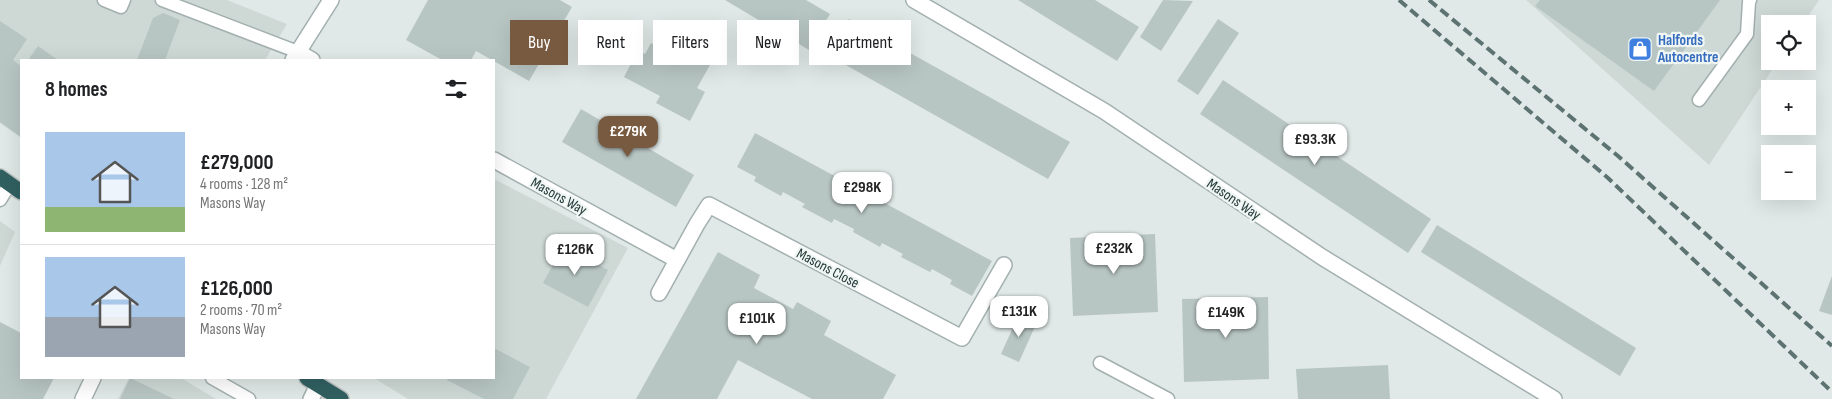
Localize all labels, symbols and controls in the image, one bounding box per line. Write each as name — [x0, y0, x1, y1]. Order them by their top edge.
map controls — [1761, 15, 1816, 200]
button: locate — [1761, 15, 1816, 70]
chip: Buy — [510, 20, 568, 65]
chip: Rent — [578, 20, 643, 65]
chip: Filters — [653, 20, 727, 65]
chip: New — [737, 20, 799, 65]
chip: Apartment — [809, 20, 911, 65]
place label: Halfords Autocentre — [1657, 31, 1718, 67]
shop icon: Halfords Autocentre — [1627, 36, 1653, 62]
icon: filters — [442, 75, 470, 103]
text: 8 homes — [45, 77, 108, 102]
button: + — [1761, 80, 1816, 135]
pin: £279K — [593, 116, 663, 158]
text: £279K — [609, 122, 647, 141]
pin: £93.3K — [1274, 124, 1356, 166]
text: £93.3K — [1294, 130, 1336, 149]
button: − — [1761, 145, 1816, 200]
text: £279,000 — [200, 150, 274, 175]
icon: home — [85, 152, 145, 212]
pin: £298K — [827, 172, 897, 214]
street label: Masons Way — [527, 173, 590, 220]
street label: Masons Way — [1203, 174, 1265, 225]
text: 4 rooms · 128 m² — [200, 175, 288, 194]
text: £298K — [843, 178, 881, 197]
text: Masons Way — [200, 194, 265, 213]
pin: £232K — [1079, 232, 1149, 275]
pin: £126K — [540, 234, 610, 276]
text: £232K — [1095, 239, 1133, 258]
text: £126K — [556, 240, 594, 259]
street label: Masons Close — [793, 244, 862, 293]
text: £126,000 — [200, 276, 273, 301]
icon: home — [85, 277, 145, 337]
pin: £131K — [984, 296, 1054, 338]
pin: £149K — [1191, 296, 1261, 339]
text: 2 rooms · 70 m² — [200, 301, 282, 320]
pin: £101K — [722, 302, 792, 345]
text: £131K — [1001, 302, 1037, 321]
text: £149K — [1207, 303, 1245, 322]
text: £101K — [739, 309, 775, 328]
text: Masons Way — [200, 320, 265, 339]

